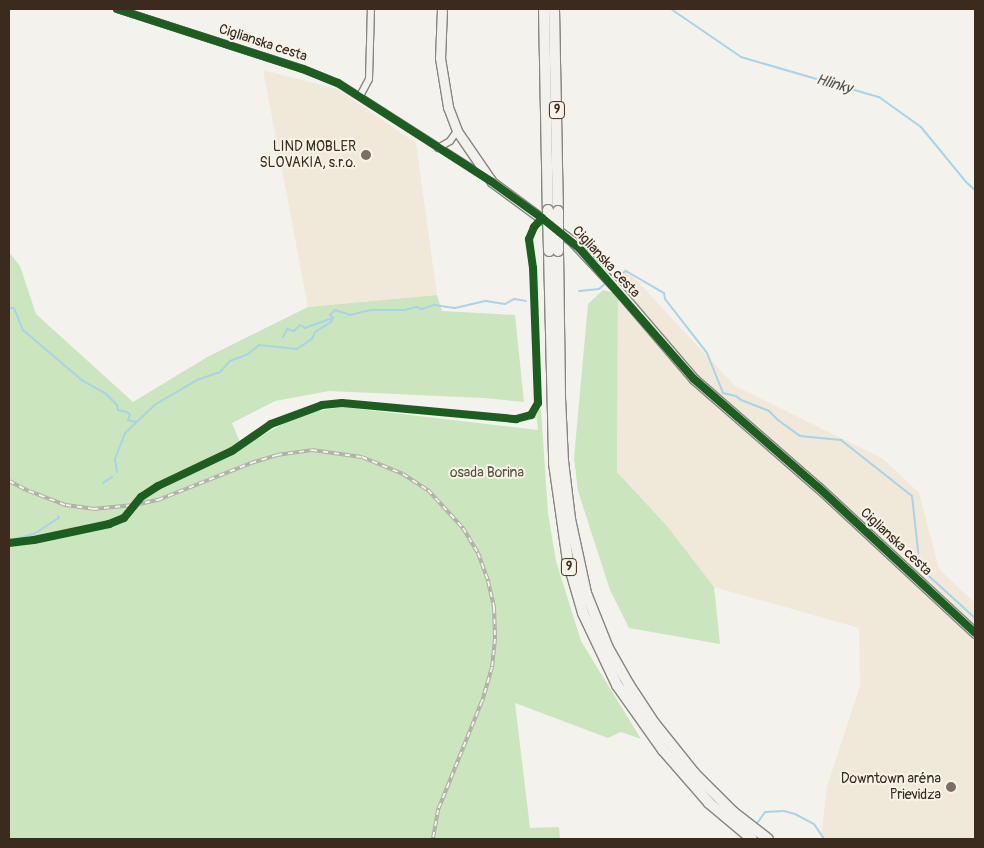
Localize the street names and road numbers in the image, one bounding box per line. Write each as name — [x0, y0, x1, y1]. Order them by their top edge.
street label: Ciglianska cesta — [217, 21, 309, 65]
road number: 9 — [548, 100, 566, 120]
street label: Ciglianska cesta — [569, 223, 643, 301]
street label: Ciglianska cesta — [857, 505, 935, 579]
road number: 9 — [560, 558, 578, 576]

